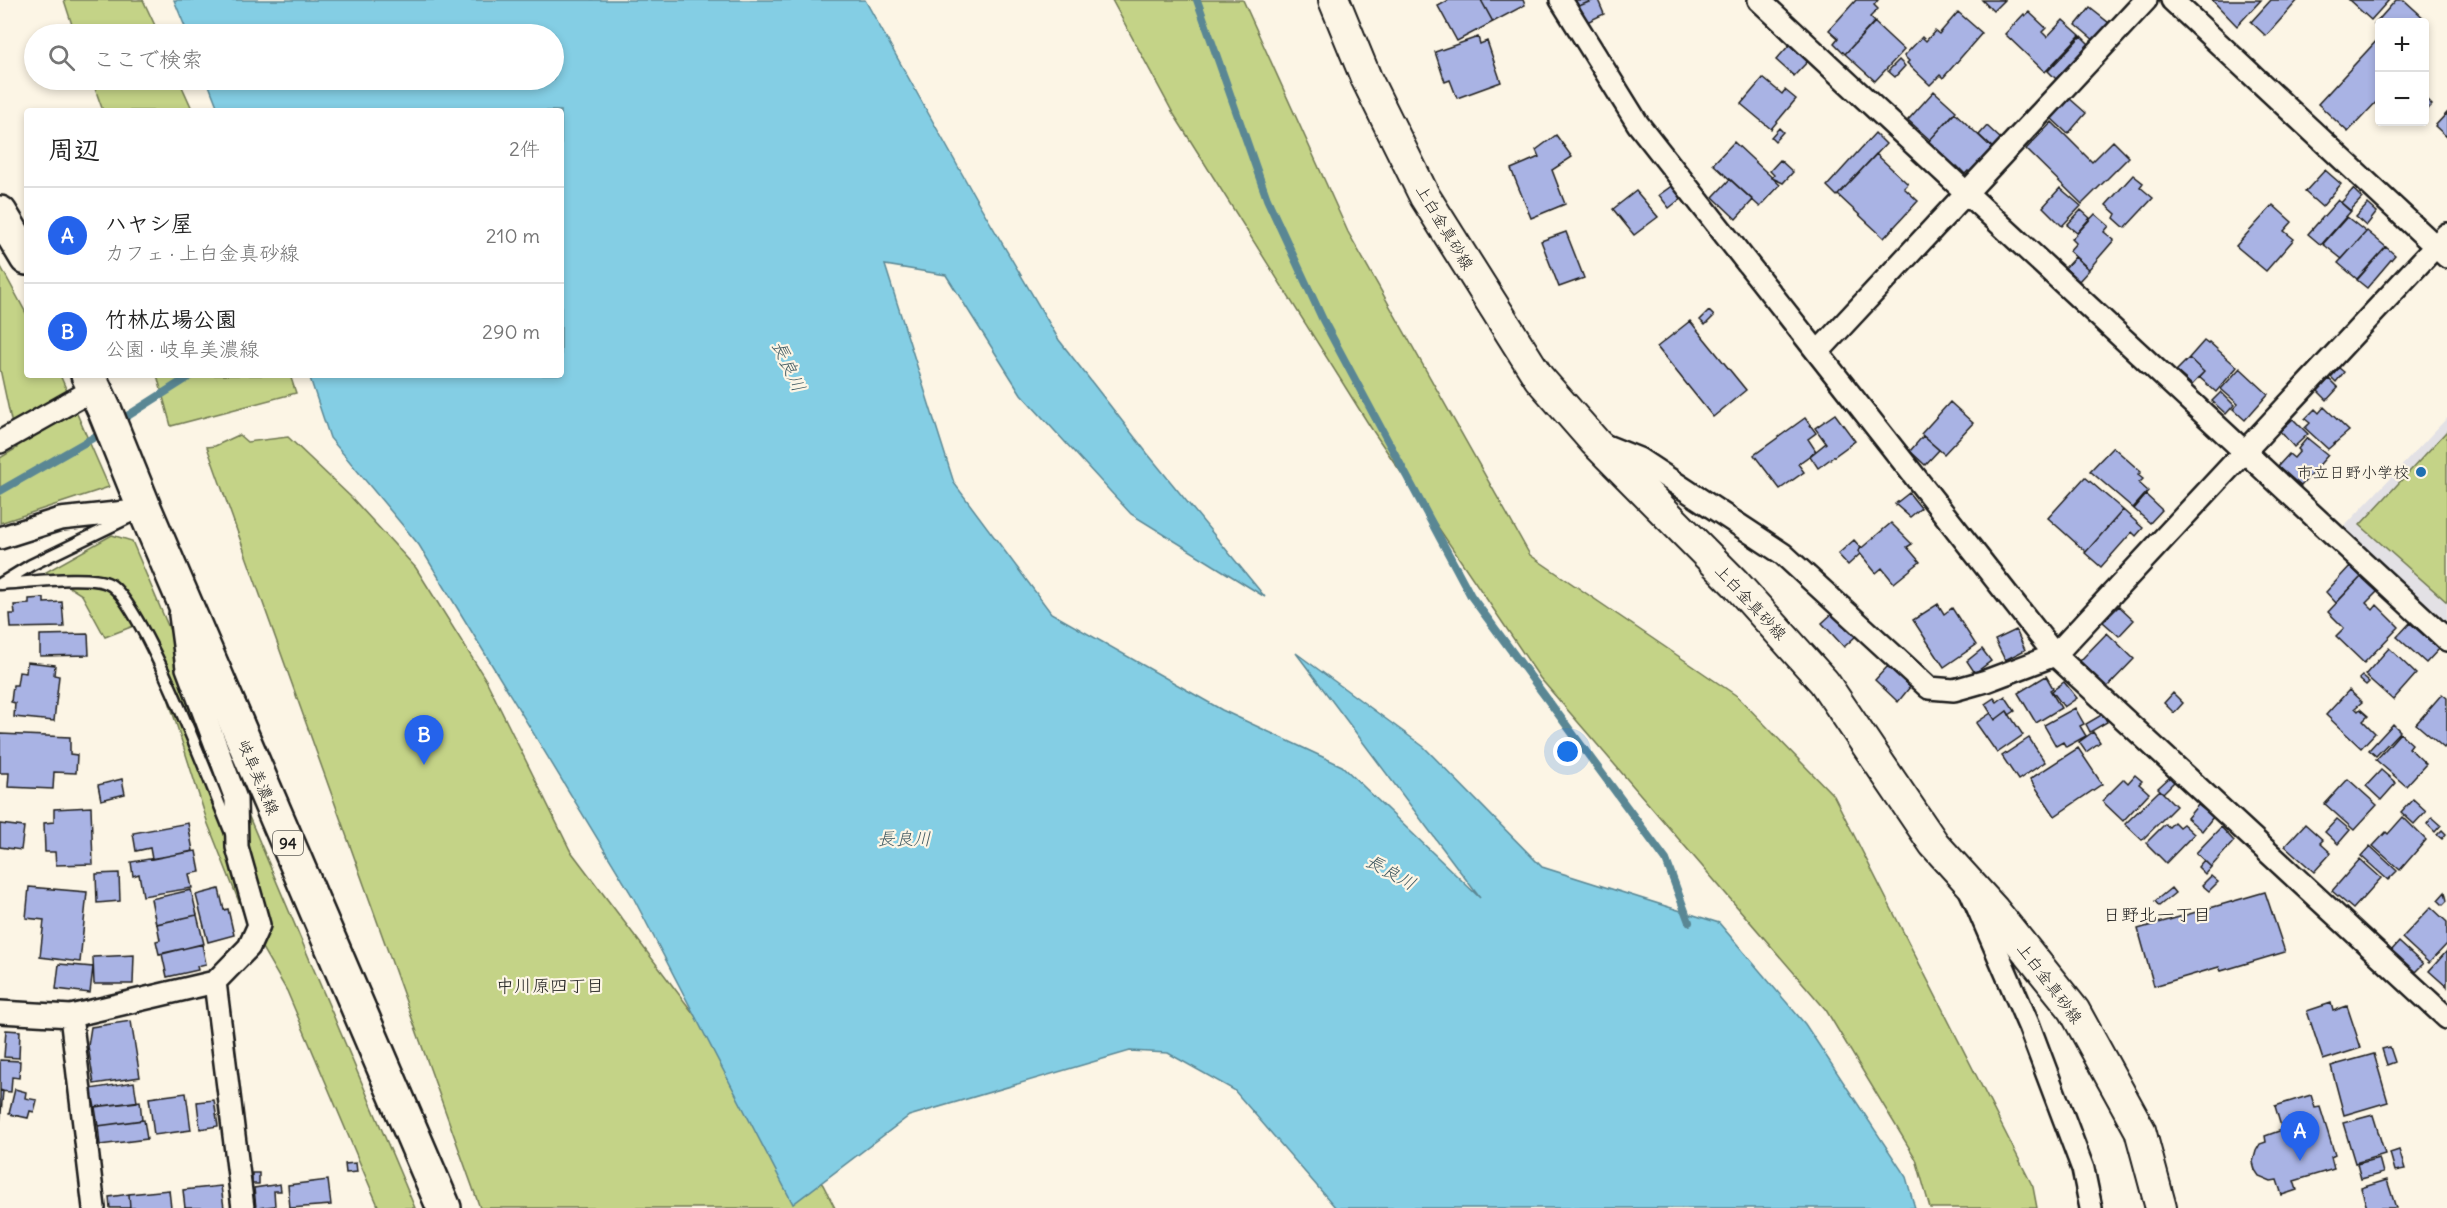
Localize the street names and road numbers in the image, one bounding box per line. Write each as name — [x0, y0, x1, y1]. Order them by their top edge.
street label: 上白金真砂線 — [1412, 181, 1478, 273]
street label: 上白金真砂線 — [1711, 560, 1791, 644]
street label: 岐阜美濃線 — [234, 736, 284, 818]
road number: 94 — [273, 831, 303, 855]
street label: 上白金真砂線 — [2013, 939, 2087, 1027]

